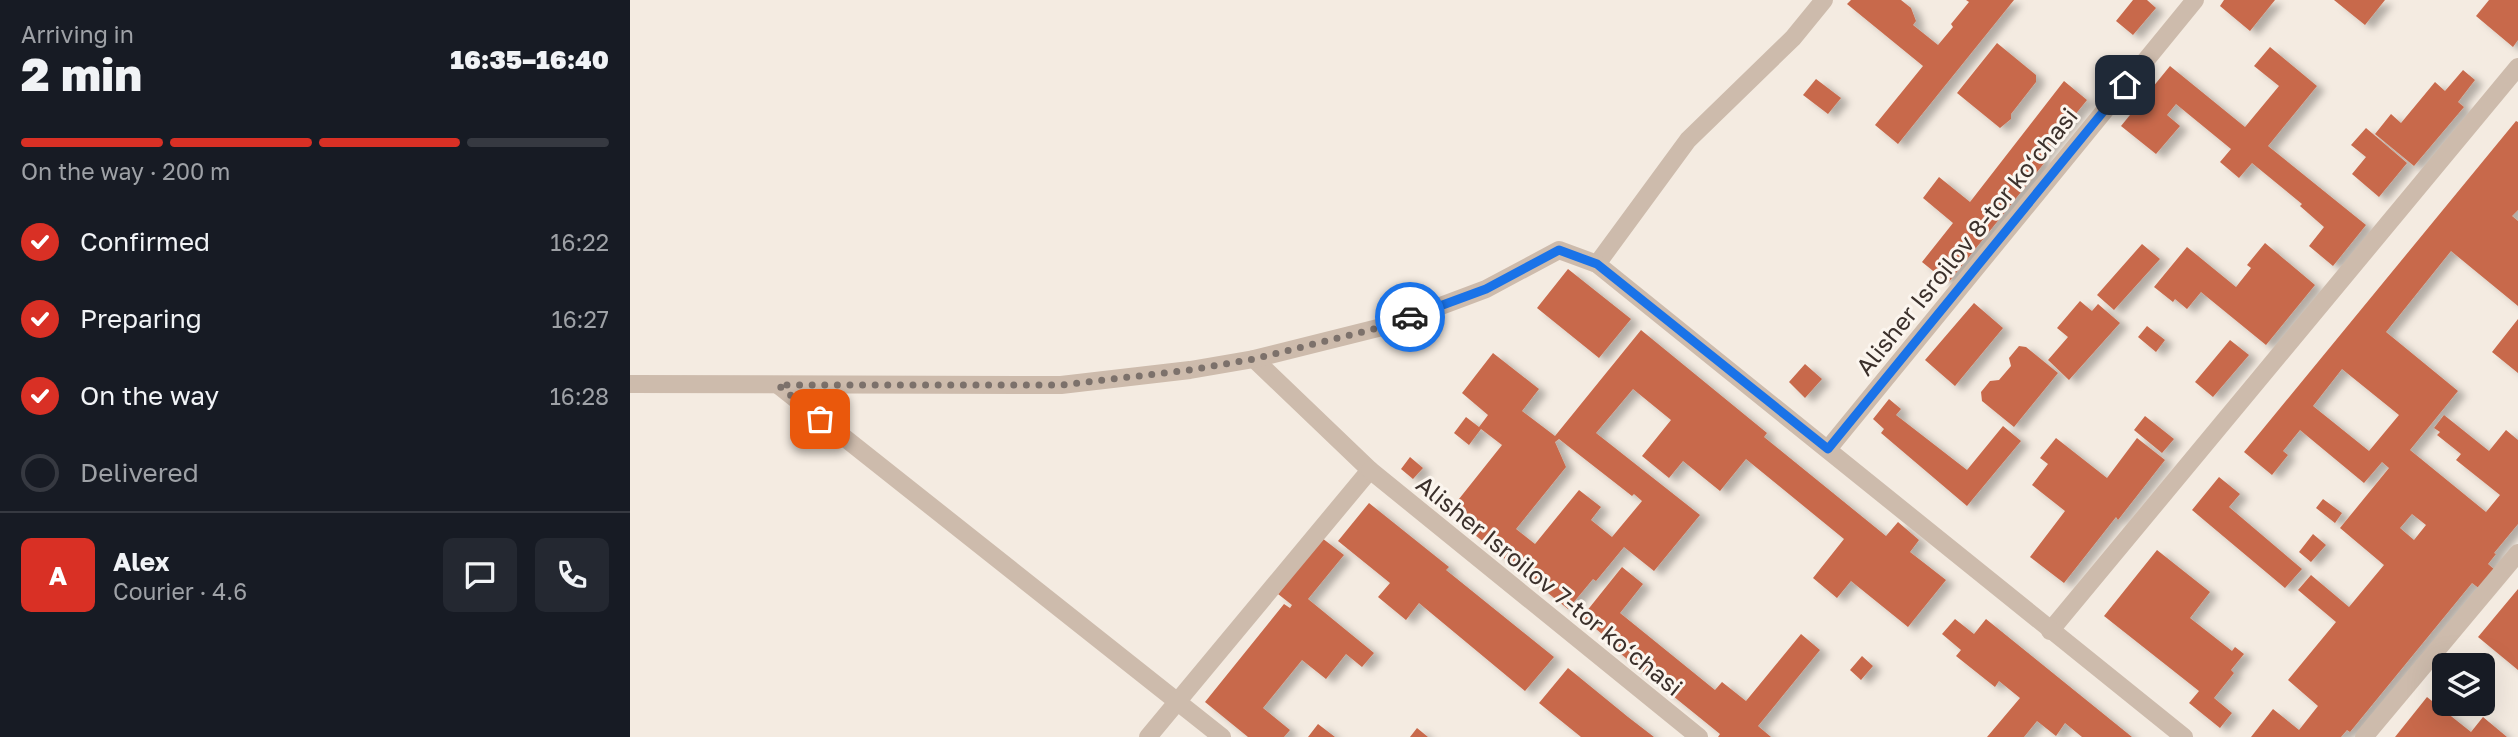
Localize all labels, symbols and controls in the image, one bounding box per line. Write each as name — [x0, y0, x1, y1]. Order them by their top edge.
text: Arriving in — [21, 20, 134, 48]
text: 16:35–16:40 — [450, 44, 609, 75]
text: 2 min — [21, 46, 142, 101]
pin — [2095, 55, 2155, 115]
icon: home — [2106, 66, 2144, 104]
street label: Alisher Isroilov 8-tor ko‘chasi — [1849, 101, 2083, 381]
text: On the way · 200 m — [21, 157, 230, 185]
icon: check — [21, 223, 59, 261]
text: Confirmed — [80, 226, 210, 257]
text: 16:22 — [550, 228, 609, 256]
courier — [1375, 282, 1445, 352]
icon: car — [1391, 298, 1429, 336]
icon: check — [21, 300, 59, 338]
text: Preparing — [80, 303, 202, 334]
text: 16:27 — [552, 305, 609, 333]
icon: check — [21, 377, 59, 415]
text: On the way — [80, 380, 219, 411]
text: 16:28 — [550, 382, 609, 410]
pin — [790, 389, 850, 449]
icon: bag — [801, 400, 839, 438]
text: Delivered — [80, 457, 199, 488]
street label: Alisher Isroilov 7-tor ko‘chasi — [1411, 469, 1689, 701]
button: chat — [443, 538, 517, 612]
button: phone — [535, 538, 609, 612]
text: Alex — [113, 546, 170, 577]
text: A — [49, 560, 67, 591]
text: Courier · 4.6 — [113, 577, 247, 605]
map controls — [2432, 653, 2495, 716]
button: layers — [2432, 653, 2495, 716]

